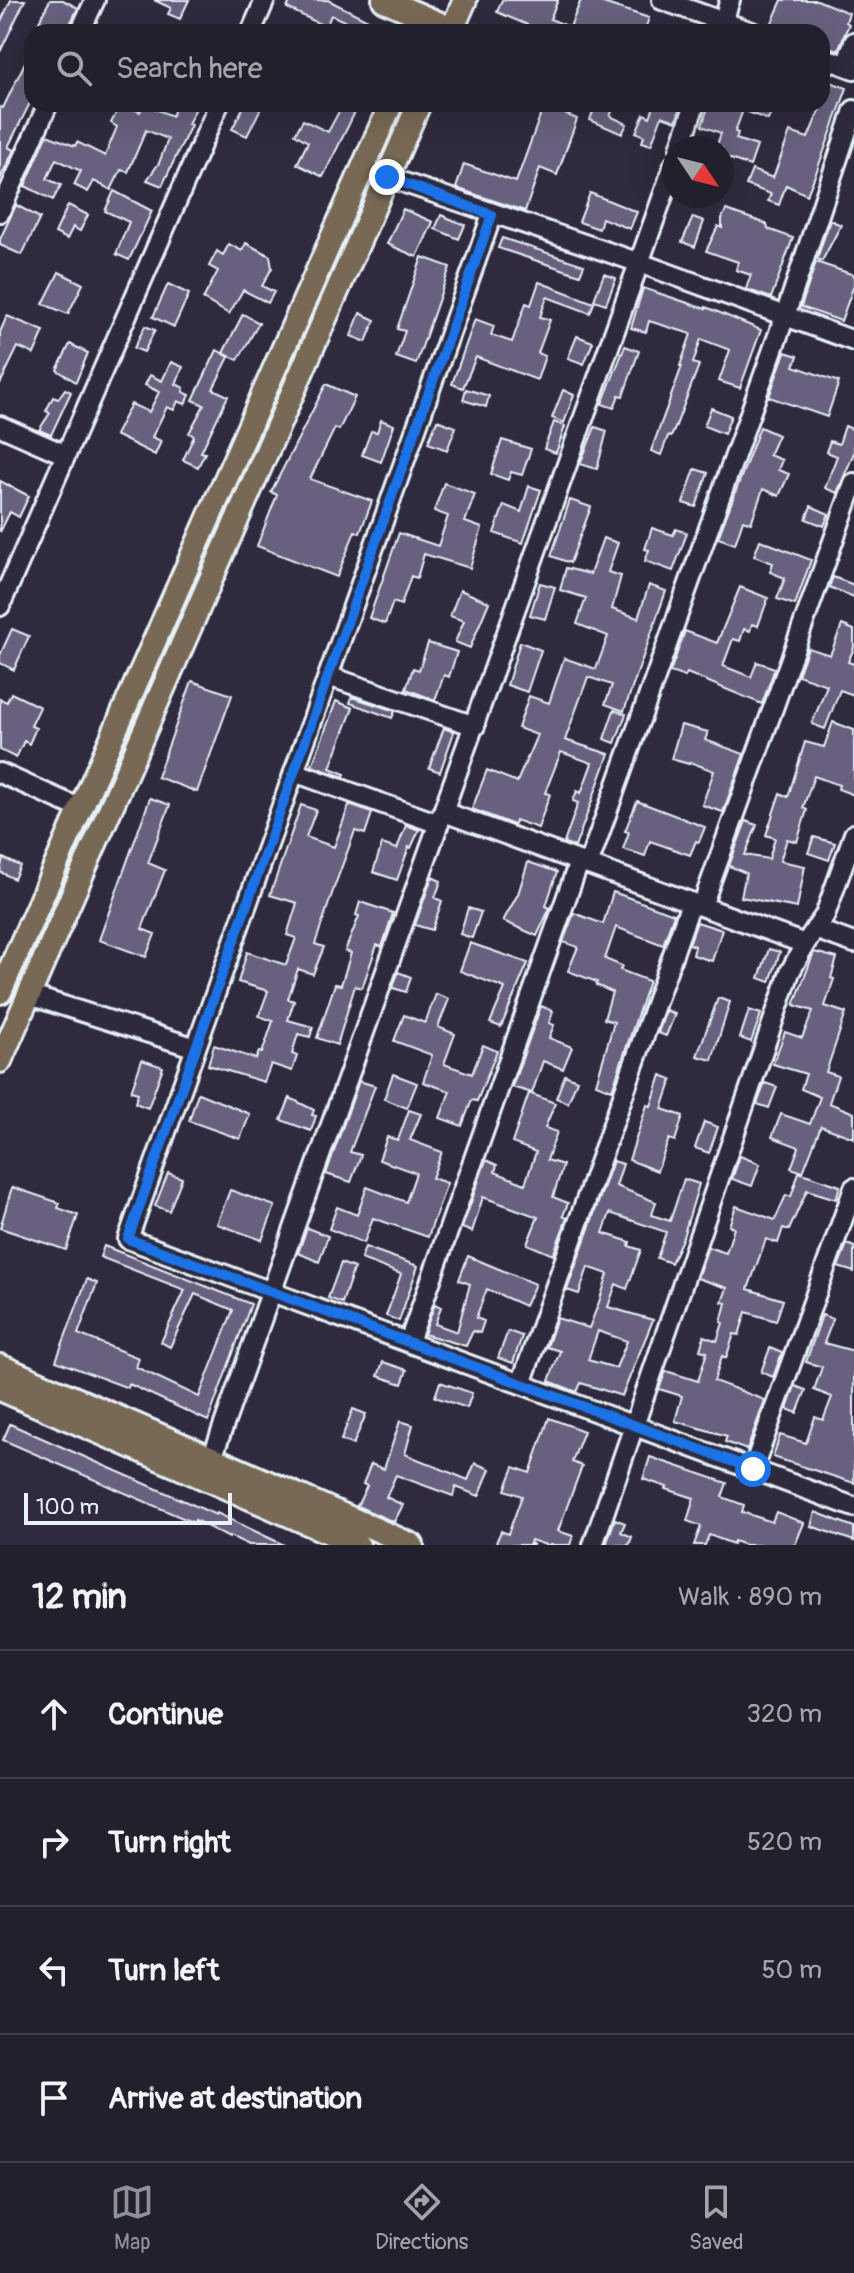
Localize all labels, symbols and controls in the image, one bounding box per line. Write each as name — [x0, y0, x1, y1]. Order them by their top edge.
search box — [24, 24, 830, 112]
icon: search — [52, 46, 96, 90]
text: Search here — [116, 50, 263, 87]
north arrow — [662, 136, 734, 208]
route end — [369, 159, 405, 195]
route start — [735, 1451, 771, 1487]
scale bar — [24, 1489, 232, 1525]
text: 100 m — [36, 1493, 99, 1521]
text: 12 min — [32, 1576, 127, 1619]
text: Walk · 890 m — [678, 1581, 822, 1613]
icon: ahead — [32, 1692, 76, 1736]
text: Continue — [108, 1696, 223, 1733]
text: 320 m — [746, 1698, 822, 1730]
icon: right — [32, 1820, 76, 1864]
text: Turn right — [108, 1824, 231, 1861]
text: 520 m — [747, 1826, 822, 1858]
icon: left — [32, 1948, 76, 1992]
text: Turn left — [108, 1952, 219, 1989]
text: 50 m — [761, 1954, 822, 1986]
icon: arrive — [32, 2076, 76, 2120]
text: Arrive at destination — [108, 2080, 362, 2117]
tab: Map — [110, 2180, 154, 2256]
tab: Directions — [375, 2180, 468, 2256]
tab: Saved — [689, 2180, 744, 2256]

